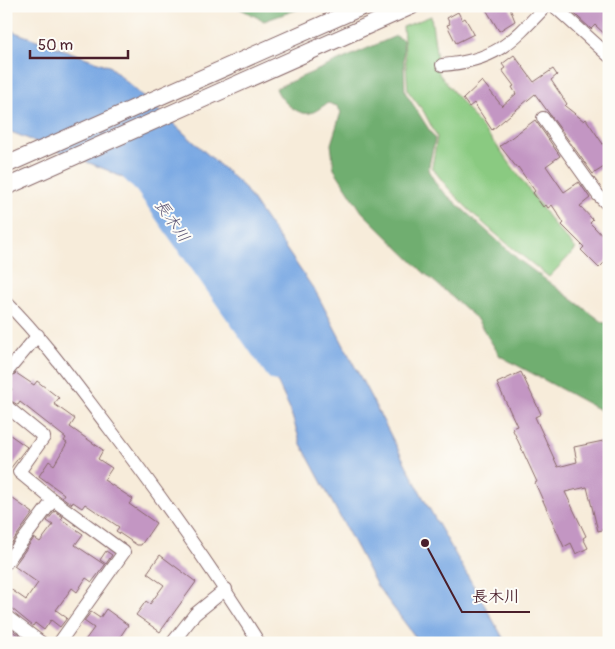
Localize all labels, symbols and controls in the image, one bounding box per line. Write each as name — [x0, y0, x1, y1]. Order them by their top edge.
scale bar — [30, 28, 128, 60]
text: 50 m — [38, 36, 73, 55]
water label: 長木川 — [150, 196, 194, 246]
callout: 長木川 — [462, 581, 530, 612]
text: 長木川 — [472, 587, 520, 607]

